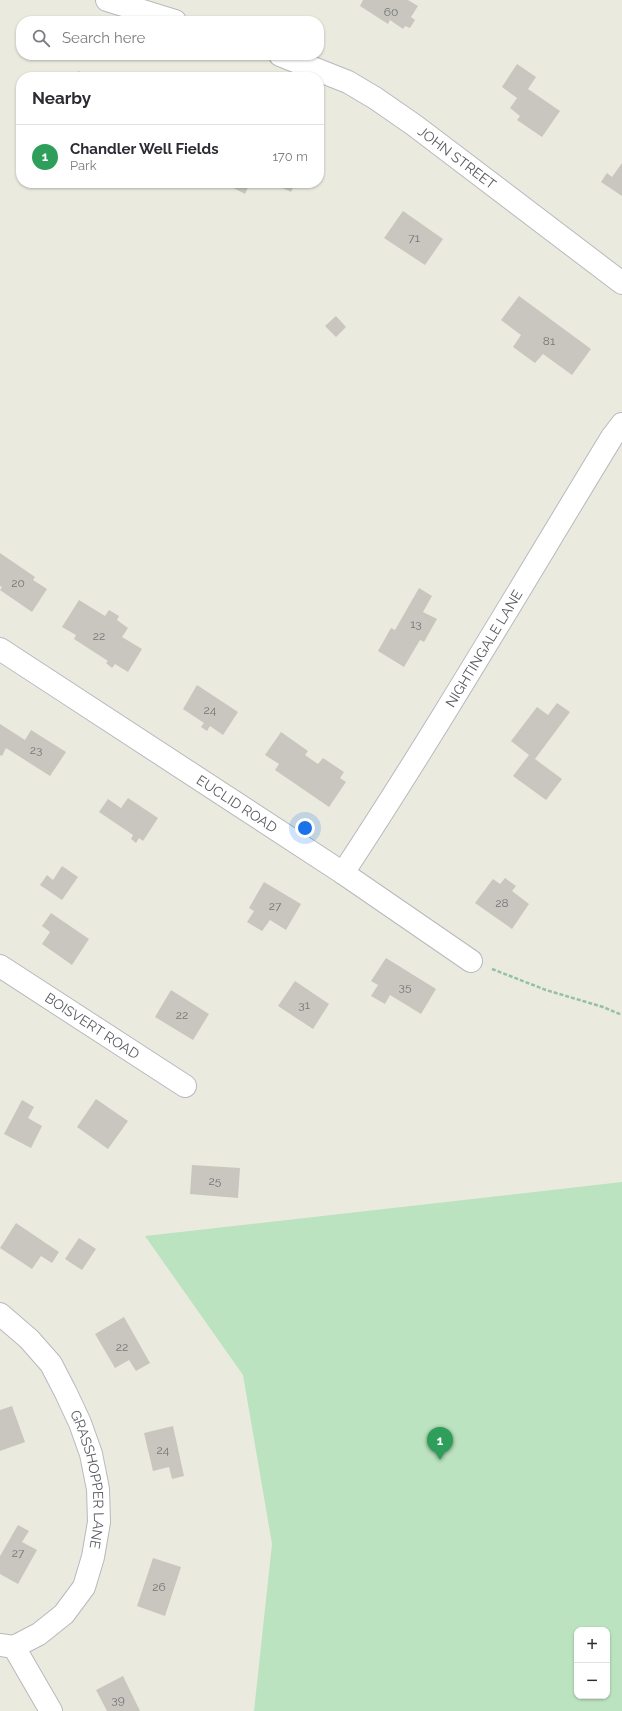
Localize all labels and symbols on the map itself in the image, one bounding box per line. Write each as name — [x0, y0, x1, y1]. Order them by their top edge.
house number: 60 — [384, 5, 398, 19]
street label: JOHN STREET — [415, 123, 500, 193]
house number: 71 — [408, 231, 420, 245]
house number: 81 — [543, 334, 555, 348]
house number: 20 — [11, 576, 25, 590]
street label: NIGHTINGALE LANE — [442, 587, 526, 710]
house number: 13 — [410, 617, 422, 631]
house number: 22 — [93, 629, 105, 643]
house number: 24 — [204, 703, 217, 717]
house number: 23 — [30, 743, 42, 757]
street label: EUCLID ROAD — [194, 772, 280, 836]
your location — [295, 818, 315, 838]
house number: 28 — [495, 896, 509, 910]
house number: 27 — [269, 899, 282, 913]
house number: 35 — [399, 980, 412, 994]
street label: BOISVERT ROAD — [42, 989, 142, 1062]
house number: 31 — [298, 998, 310, 1012]
house number: 22 — [176, 1008, 188, 1022]
house number: 25 — [209, 1174, 222, 1188]
house number: 22 — [116, 1340, 128, 1354]
street label: GRASSHOPPER LANE — [67, 1408, 107, 1550]
pin: 1 — [427, 1427, 453, 1460]
house number: 24 — [157, 1443, 170, 1457]
house number: 27 — [12, 1546, 25, 1560]
house number: 26 — [152, 1580, 166, 1594]
house number: 39 — [111, 1693, 125, 1707]

